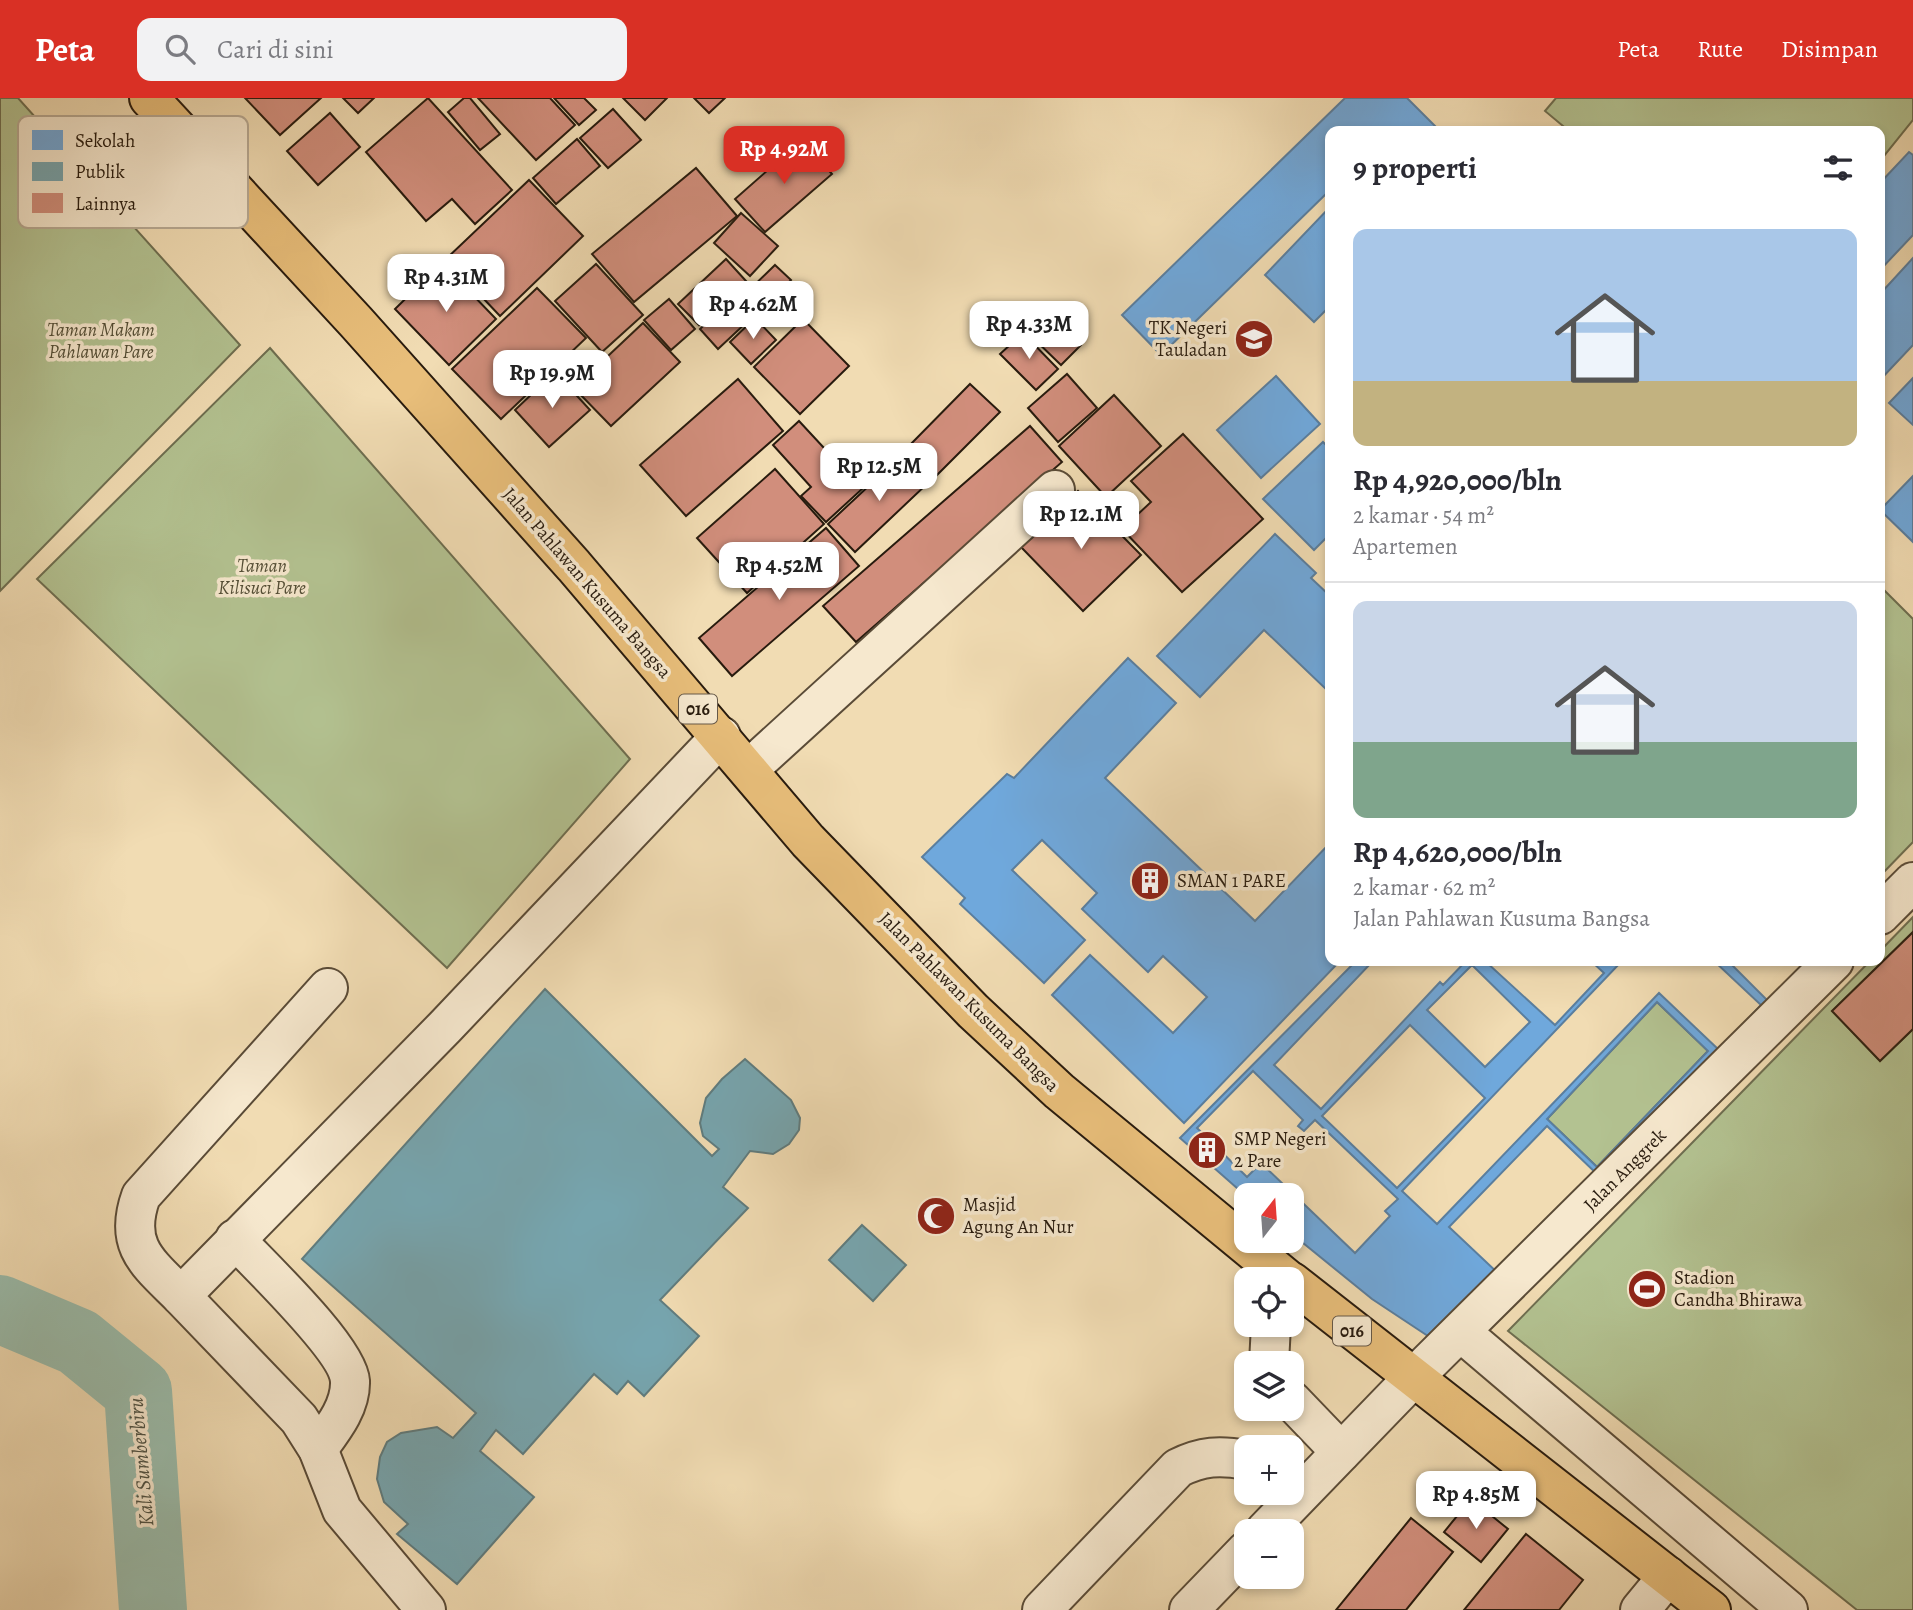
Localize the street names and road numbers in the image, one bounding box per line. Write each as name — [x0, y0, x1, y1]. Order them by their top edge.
street label: Jalan Pahlawan Kusuma Bangsa — [497, 482, 677, 684]
road number: 016 — [679, 694, 717, 724]
street label: Jalan Pahlawan Kusuma Bangsa — [873, 906, 1065, 1098]
street label: Jalan Anggrek — [1578, 1122, 1673, 1217]
road number: 016 — [1333, 1316, 1371, 1346]

